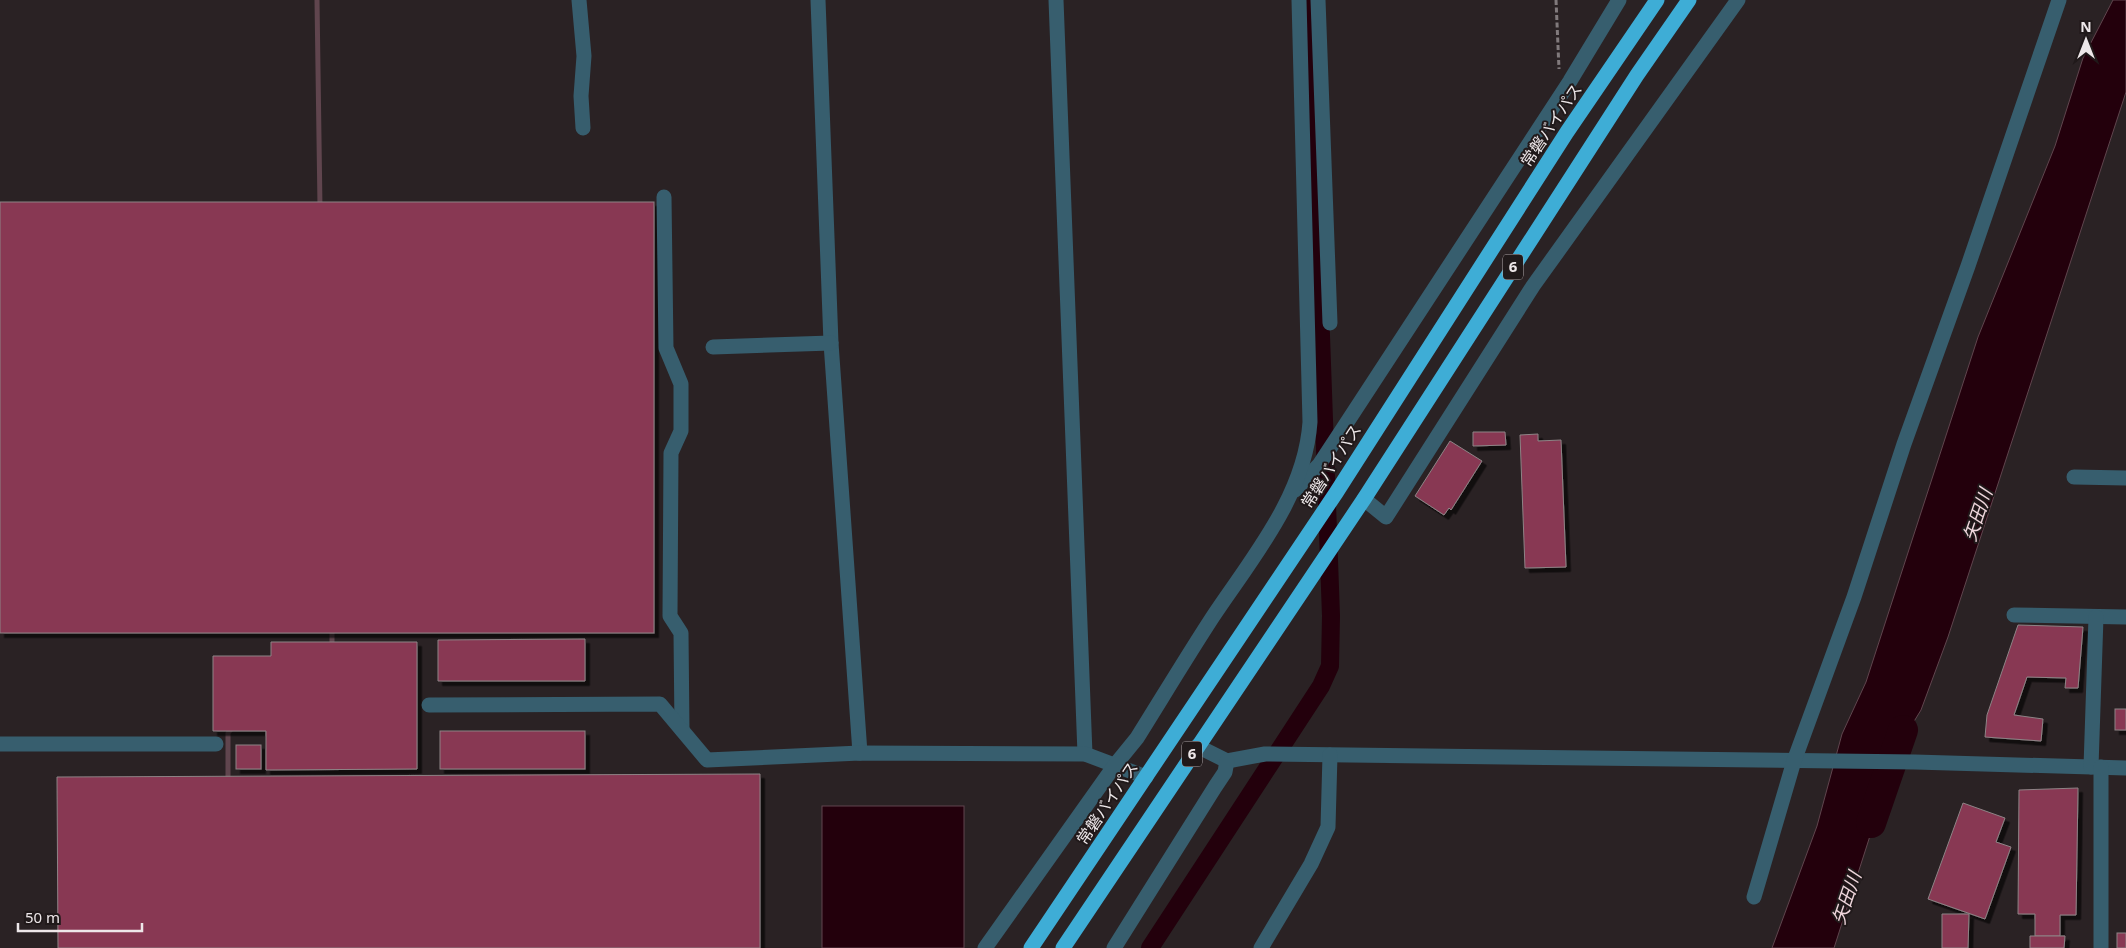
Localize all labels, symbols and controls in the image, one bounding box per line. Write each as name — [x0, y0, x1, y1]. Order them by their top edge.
north arrow — [2061, 15, 2111, 65]
text: N — [2080, 17, 2092, 36]
street label: 常磐バイパス — [1515, 79, 1587, 171]
road number: 6 — [1503, 254, 1523, 280]
street label: 常磐バイパス — [1296, 420, 1366, 512]
water label: 矢田川 — [1957, 483, 1998, 544]
road number: 6 — [1182, 742, 1202, 766]
street label: 常磐バイパス — [1071, 757, 1143, 849]
water label: 矢田川 — [1826, 866, 1867, 927]
scale bar — [18, 900, 141, 932]
text: 50 m — [25, 907, 60, 927]

